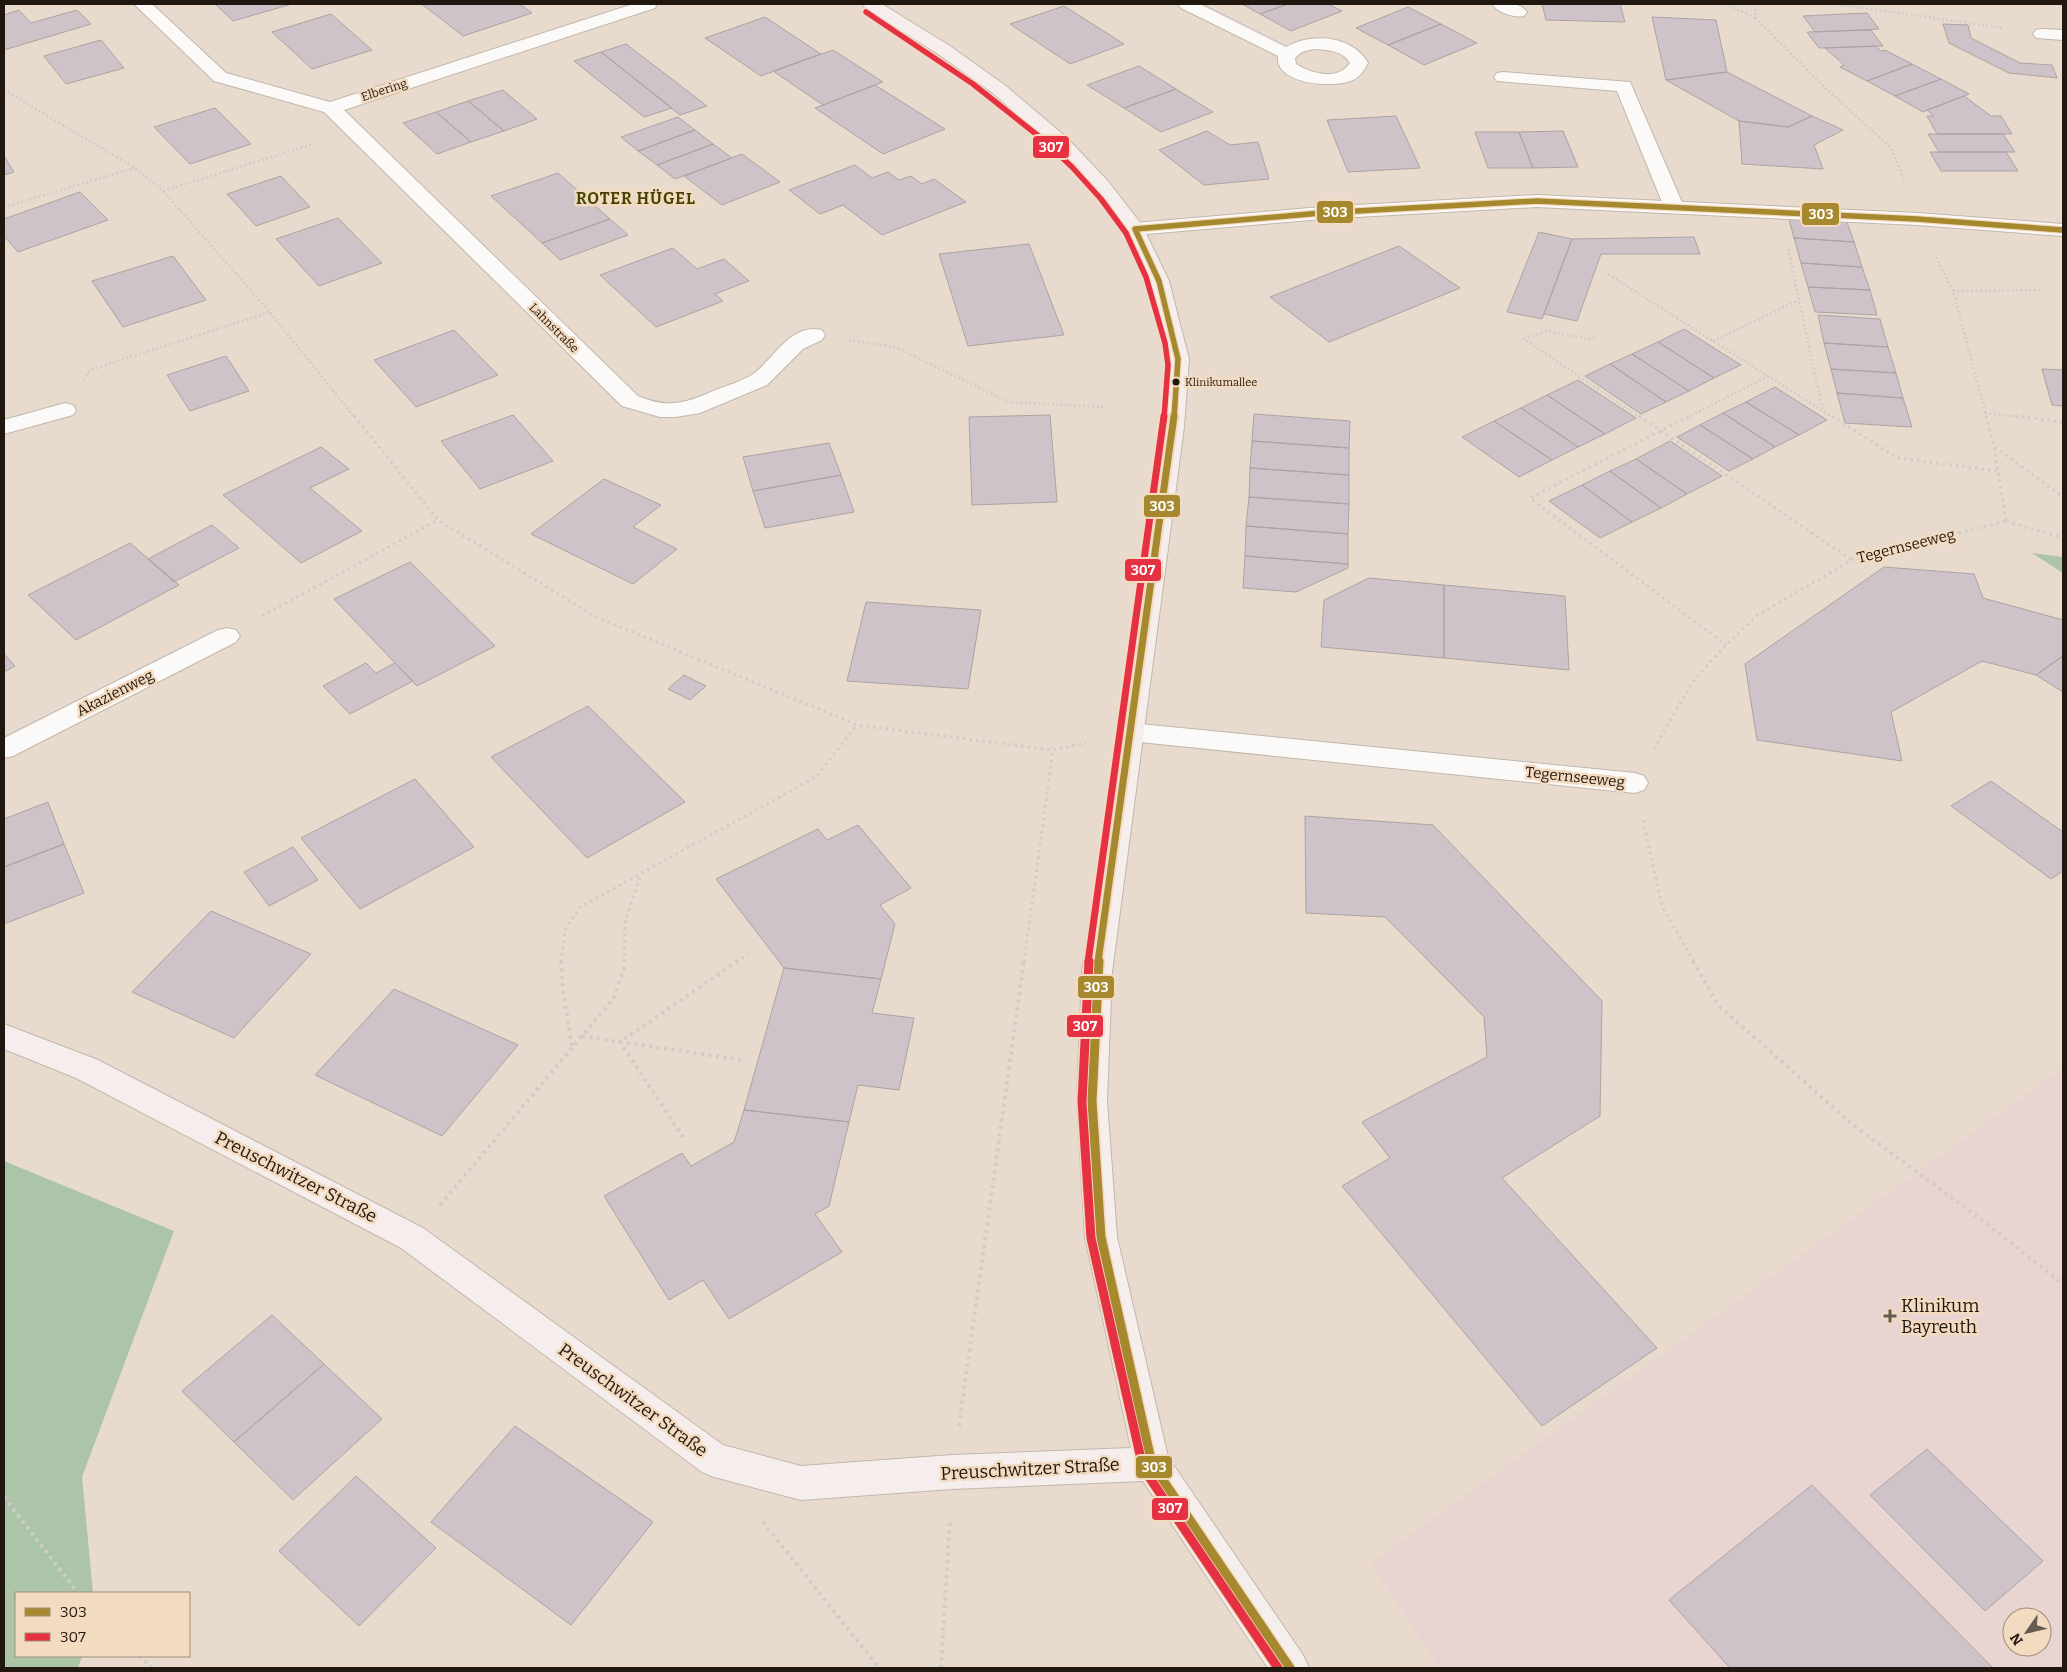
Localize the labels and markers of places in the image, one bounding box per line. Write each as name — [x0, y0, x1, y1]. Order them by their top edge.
place label: Klinikumallee — [1185, 376, 1257, 389]
marker: Klinikumallee — [1171, 377, 1181, 387]
place label: Klinikum Bayreuth — [1901, 1295, 1979, 1338]
marker: Klinikum Bayreuth — [1883, 1309, 1897, 1323]

